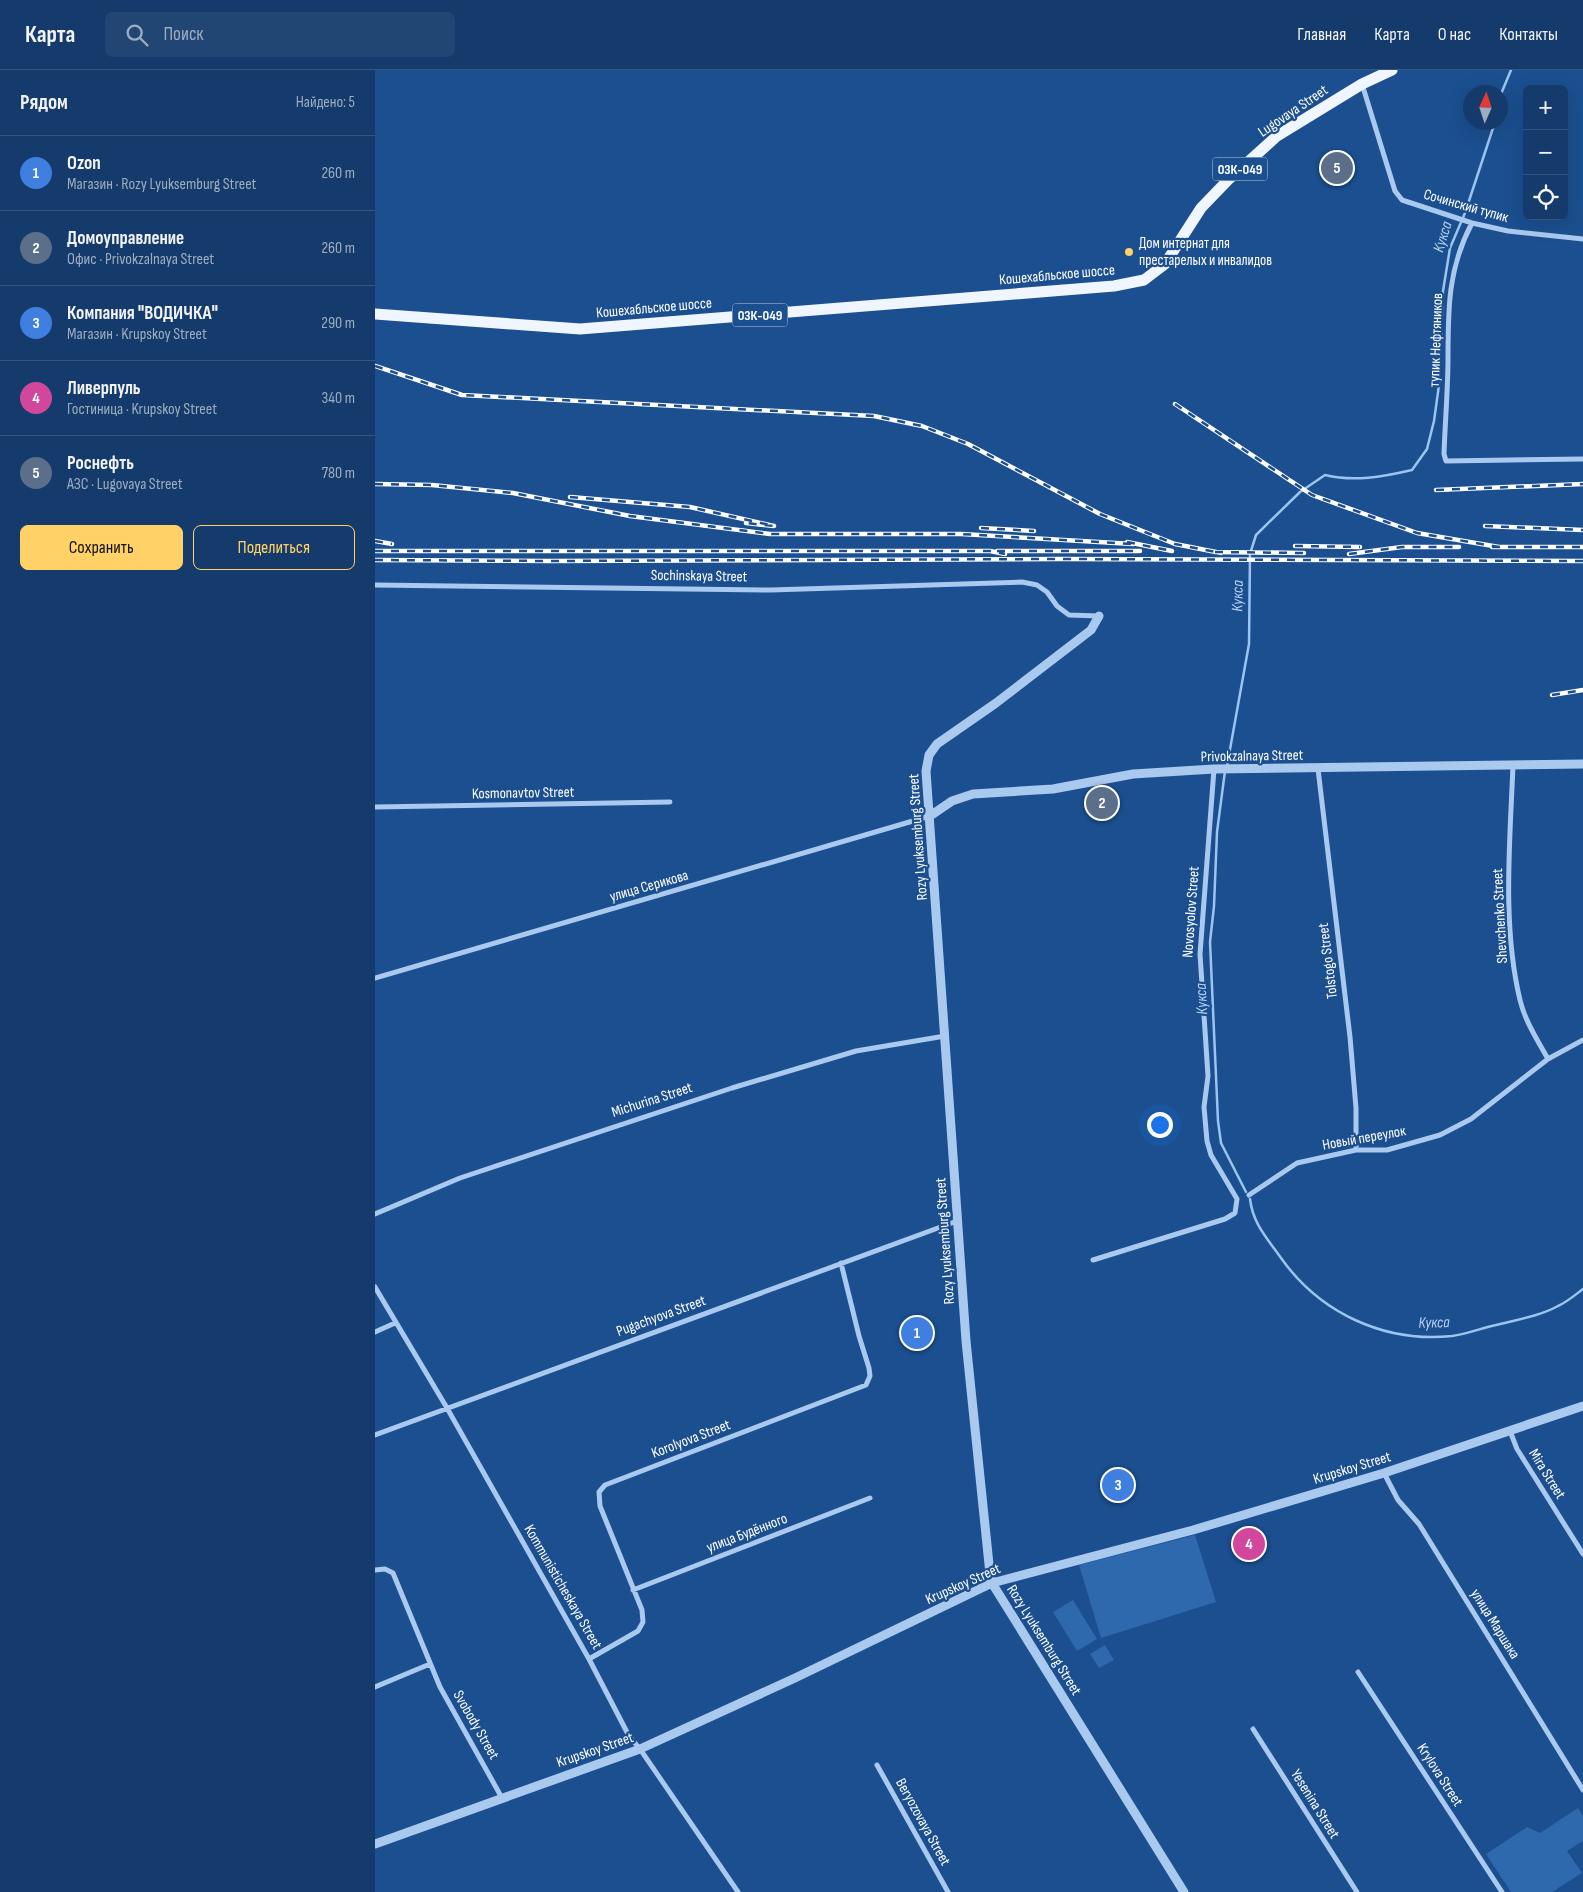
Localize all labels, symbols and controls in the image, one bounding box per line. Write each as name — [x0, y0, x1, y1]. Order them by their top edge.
search box — [105, 12, 455, 57]
text: Карта — [25, 20, 75, 49]
icon: search — [123, 21, 151, 49]
text: Поиск — [163, 23, 204, 46]
text: Главная — [1297, 24, 1346, 45]
text: Карта — [1374, 24, 1410, 45]
text: О нас — [1438, 24, 1471, 45]
text: Контакты — [1499, 24, 1558, 45]
street label: Lugovaya Street — [1254, 80, 1332, 141]
north arrow — [1463, 85, 1508, 130]
map controls — [1523, 85, 1568, 220]
button: + — [1523, 85, 1568, 130]
text: Рядом — [20, 90, 68, 115]
text: Найдено: 5 — [296, 93, 355, 112]
button: − — [1523, 130, 1568, 175]
pin: 5 — [1321, 149, 1353, 187]
text: Ozon — [67, 152, 101, 175]
road number: 03К-049 — [1213, 158, 1267, 180]
text: 1 — [33, 164, 39, 183]
text: 260 m — [321, 164, 355, 183]
text: Магазин · Rozy Lyuksemburg Street — [67, 175, 256, 194]
button: locate — [1523, 175, 1568, 220]
street label: Сочинский тупик — [1421, 185, 1511, 227]
water label: Кукса — [1429, 219, 1457, 255]
text: Домоуправление — [67, 227, 184, 250]
place label: Дом интернат для престарелых и инвалидов — [1139, 234, 1272, 270]
text: 2 — [32, 239, 40, 258]
text: 260 m — [321, 239, 355, 258]
marker: Дом интернат для престарелых и инвалидов — [1123, 246, 1135, 258]
text: Офис · Privokzalnaya Street — [67, 250, 214, 269]
street label: Кошехабльское шоссе — [998, 260, 1116, 290]
street label: тупик Нефтяников — [1425, 292, 1447, 387]
street label: Кошехабльское шоссе — [595, 293, 713, 323]
text: Компания "ВОДИЧКА" — [67, 302, 218, 325]
road number: 03К-049 — [733, 304, 787, 326]
text: 3 — [32, 314, 40, 333]
text: 290 m — [321, 314, 355, 333]
text: Магазин · Krupskoy Street — [67, 325, 207, 344]
text: Ливерпуль — [67, 377, 141, 400]
text: 4 — [32, 389, 40, 408]
text: 340 m — [322, 389, 355, 408]
text: Гостиница · Krupskoy Street — [67, 400, 217, 419]
text: Роснефть — [67, 452, 134, 475]
text: 5 — [32, 464, 40, 483]
text: 780 m — [322, 464, 355, 483]
text: АЗС · Lugovaya Street — [67, 475, 183, 494]
button: Сохранить — [20, 525, 183, 570]
button: Поделиться — [193, 525, 355, 570]
street label: Sochinskaya Street — [651, 566, 748, 586]
water label: Кукса — [1228, 580, 1248, 612]
street label: Privokzalnaya Street — [1201, 746, 1304, 766]
street label: Rozy Lyuksemburg Street — [904, 773, 932, 901]
street label: Kosmonavtov Street — [472, 783, 575, 803]
pin: 2 — [1086, 784, 1118, 822]
street label: Novosyolov Street — [1178, 865, 1204, 958]
street label: улица Серикова — [607, 866, 691, 906]
street label: Shevchenko Street — [1488, 868, 1512, 964]
street label: Tolstogo Street — [1314, 922, 1342, 1000]
water label: Кукса — [1192, 982, 1212, 1015]
street label: Michurina Street — [609, 1078, 695, 1122]
your location — [1147, 1112, 1173, 1138]
street label: Новый переулок — [1321, 1121, 1408, 1155]
street label: Rozy Lyuksemburg Street — [931, 1177, 959, 1305]
street label: Pugachyova Street — [614, 1291, 709, 1341]
water label: Кукса — [1418, 1313, 1450, 1333]
pin: 1 — [901, 1314, 933, 1352]
street label: Korolyova Street — [649, 1415, 734, 1463]
street label: Mira Street — [1524, 1445, 1570, 1503]
street label: Krupskoy Street — [1311, 1447, 1394, 1489]
pin: 3 — [1102, 1466, 1134, 1504]
street label: улица Будённого — [704, 1509, 790, 1557]
street label: Kommunisticheskaya Street — [520, 1521, 607, 1653]
pin: 4 — [1233, 1525, 1265, 1563]
street label: Krupskoy Street — [922, 1559, 1004, 1609]
street label: Rozy Lyuksemburg Street — [1002, 1581, 1086, 1699]
street label: улица Маршака — [1466, 1585, 1524, 1663]
street label: Svobody Street — [449, 1687, 504, 1763]
street label: Krupskoy Street — [554, 1728, 636, 1772]
street label: Krylova Street — [1413, 1740, 1468, 1810]
street label: Yesenina Street — [1286, 1766, 1344, 1843]
street label: Beryozovaya Street — [891, 1775, 955, 1869]

